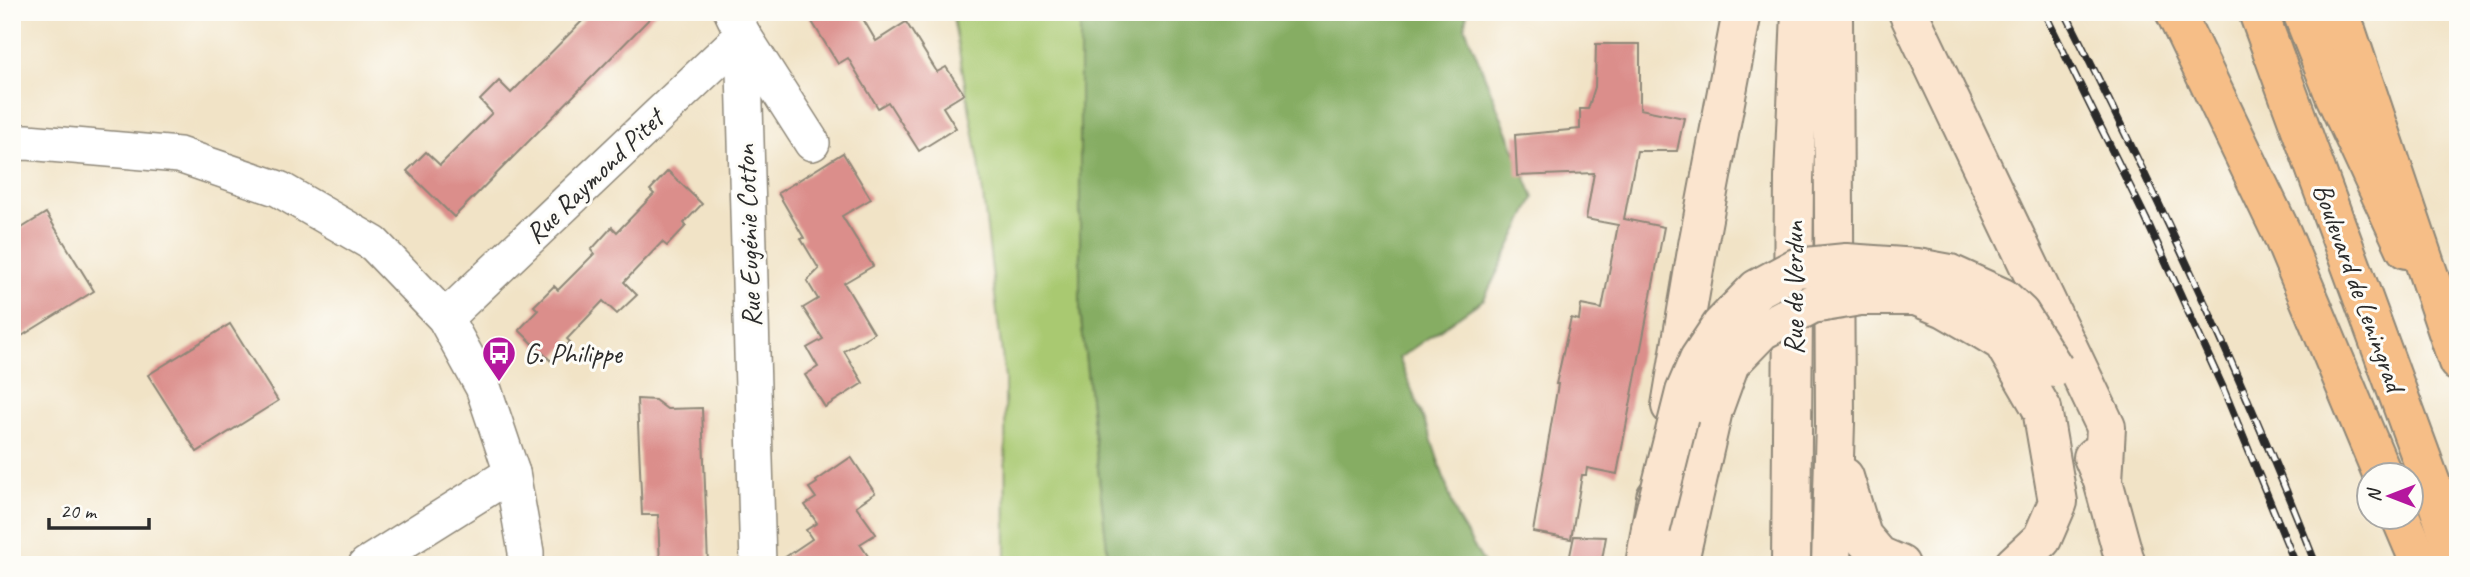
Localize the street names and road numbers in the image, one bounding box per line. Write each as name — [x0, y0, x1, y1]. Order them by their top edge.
street label: Rue Raymond Pitet — [518, 99, 673, 251]
street label: Rue Eugénie Cotton — [727, 143, 769, 328]
street label: Boulevard de Leningrad — [2305, 178, 2414, 399]
street label: Rue de Verdun — [1776, 220, 1811, 355]

